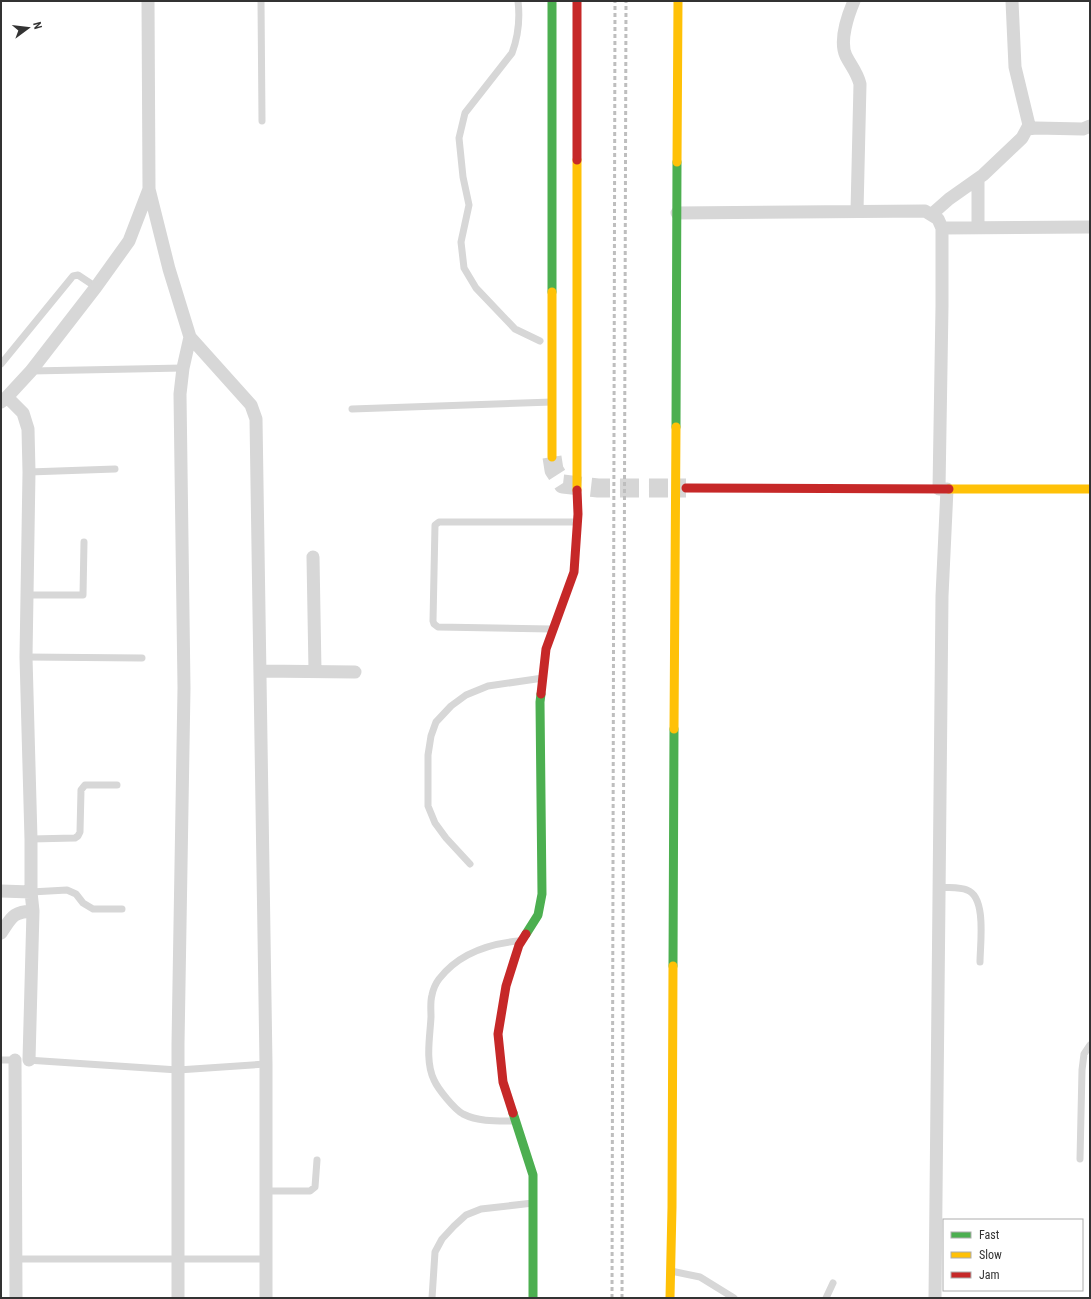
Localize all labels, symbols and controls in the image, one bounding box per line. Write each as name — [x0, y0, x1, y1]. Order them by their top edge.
north arrow — [8, 8, 48, 48]
text: N — [30, 21, 44, 31]
legend — [943, 1219, 1083, 1291]
text: Fast — [979, 1228, 1000, 1242]
text: Slow — [979, 1248, 1002, 1262]
text: Jam — [979, 1268, 1000, 1282]

